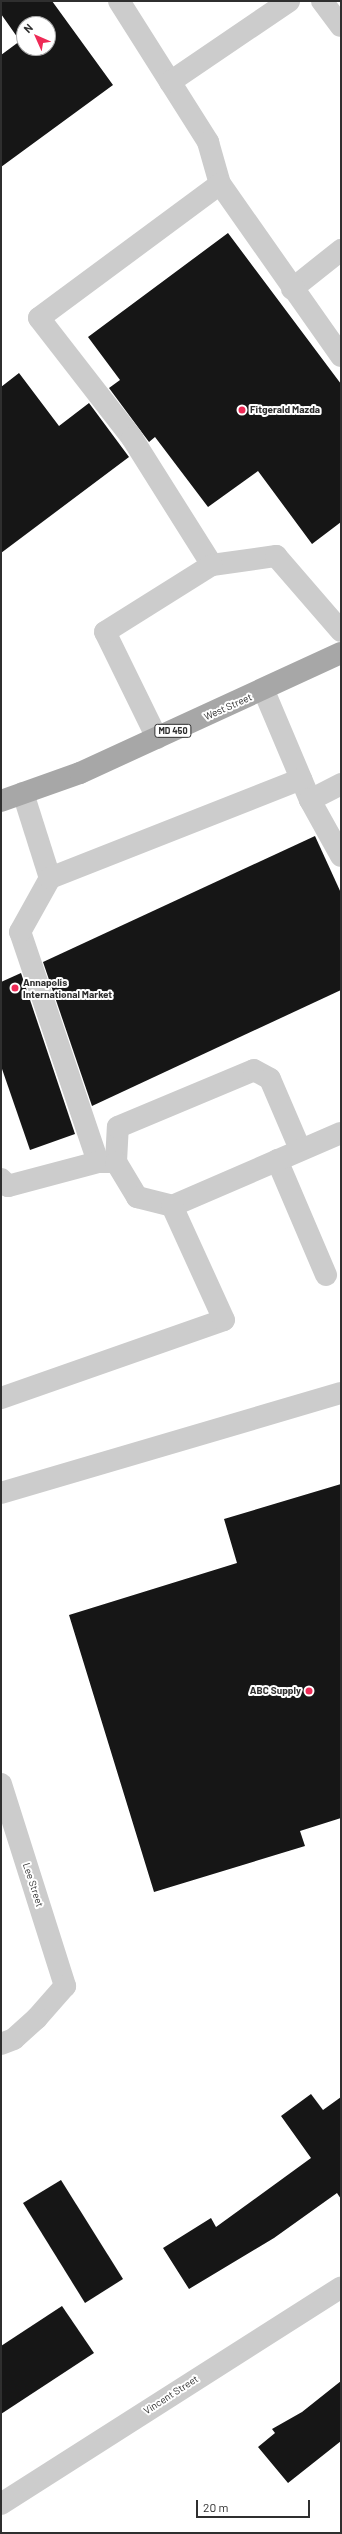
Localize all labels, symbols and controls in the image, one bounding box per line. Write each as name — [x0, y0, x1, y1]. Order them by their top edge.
north arrow — [16, 16, 56, 56]
text: N — [21, 21, 35, 35]
place label: Fitgerald Mazda — [250, 404, 320, 416]
marker: Fitgerald Mazda — [237, 405, 247, 415]
street label: West Street — [202, 691, 254, 723]
road number: MD 450 — [154, 724, 192, 738]
place label: Annapolis International Market — [23, 976, 112, 1000]
marker: Annapolis International Market — [10, 983, 20, 993]
place label: ABC Supply — [250, 1685, 301, 1697]
marker: ABC Supply — [304, 1686, 314, 1696]
street label: Lee Street — [20, 1861, 46, 1909]
street label: Vincent Street — [141, 2373, 201, 2417]
scale bar — [198, 2492, 312, 2518]
text: 20 m — [203, 2500, 229, 2514]

